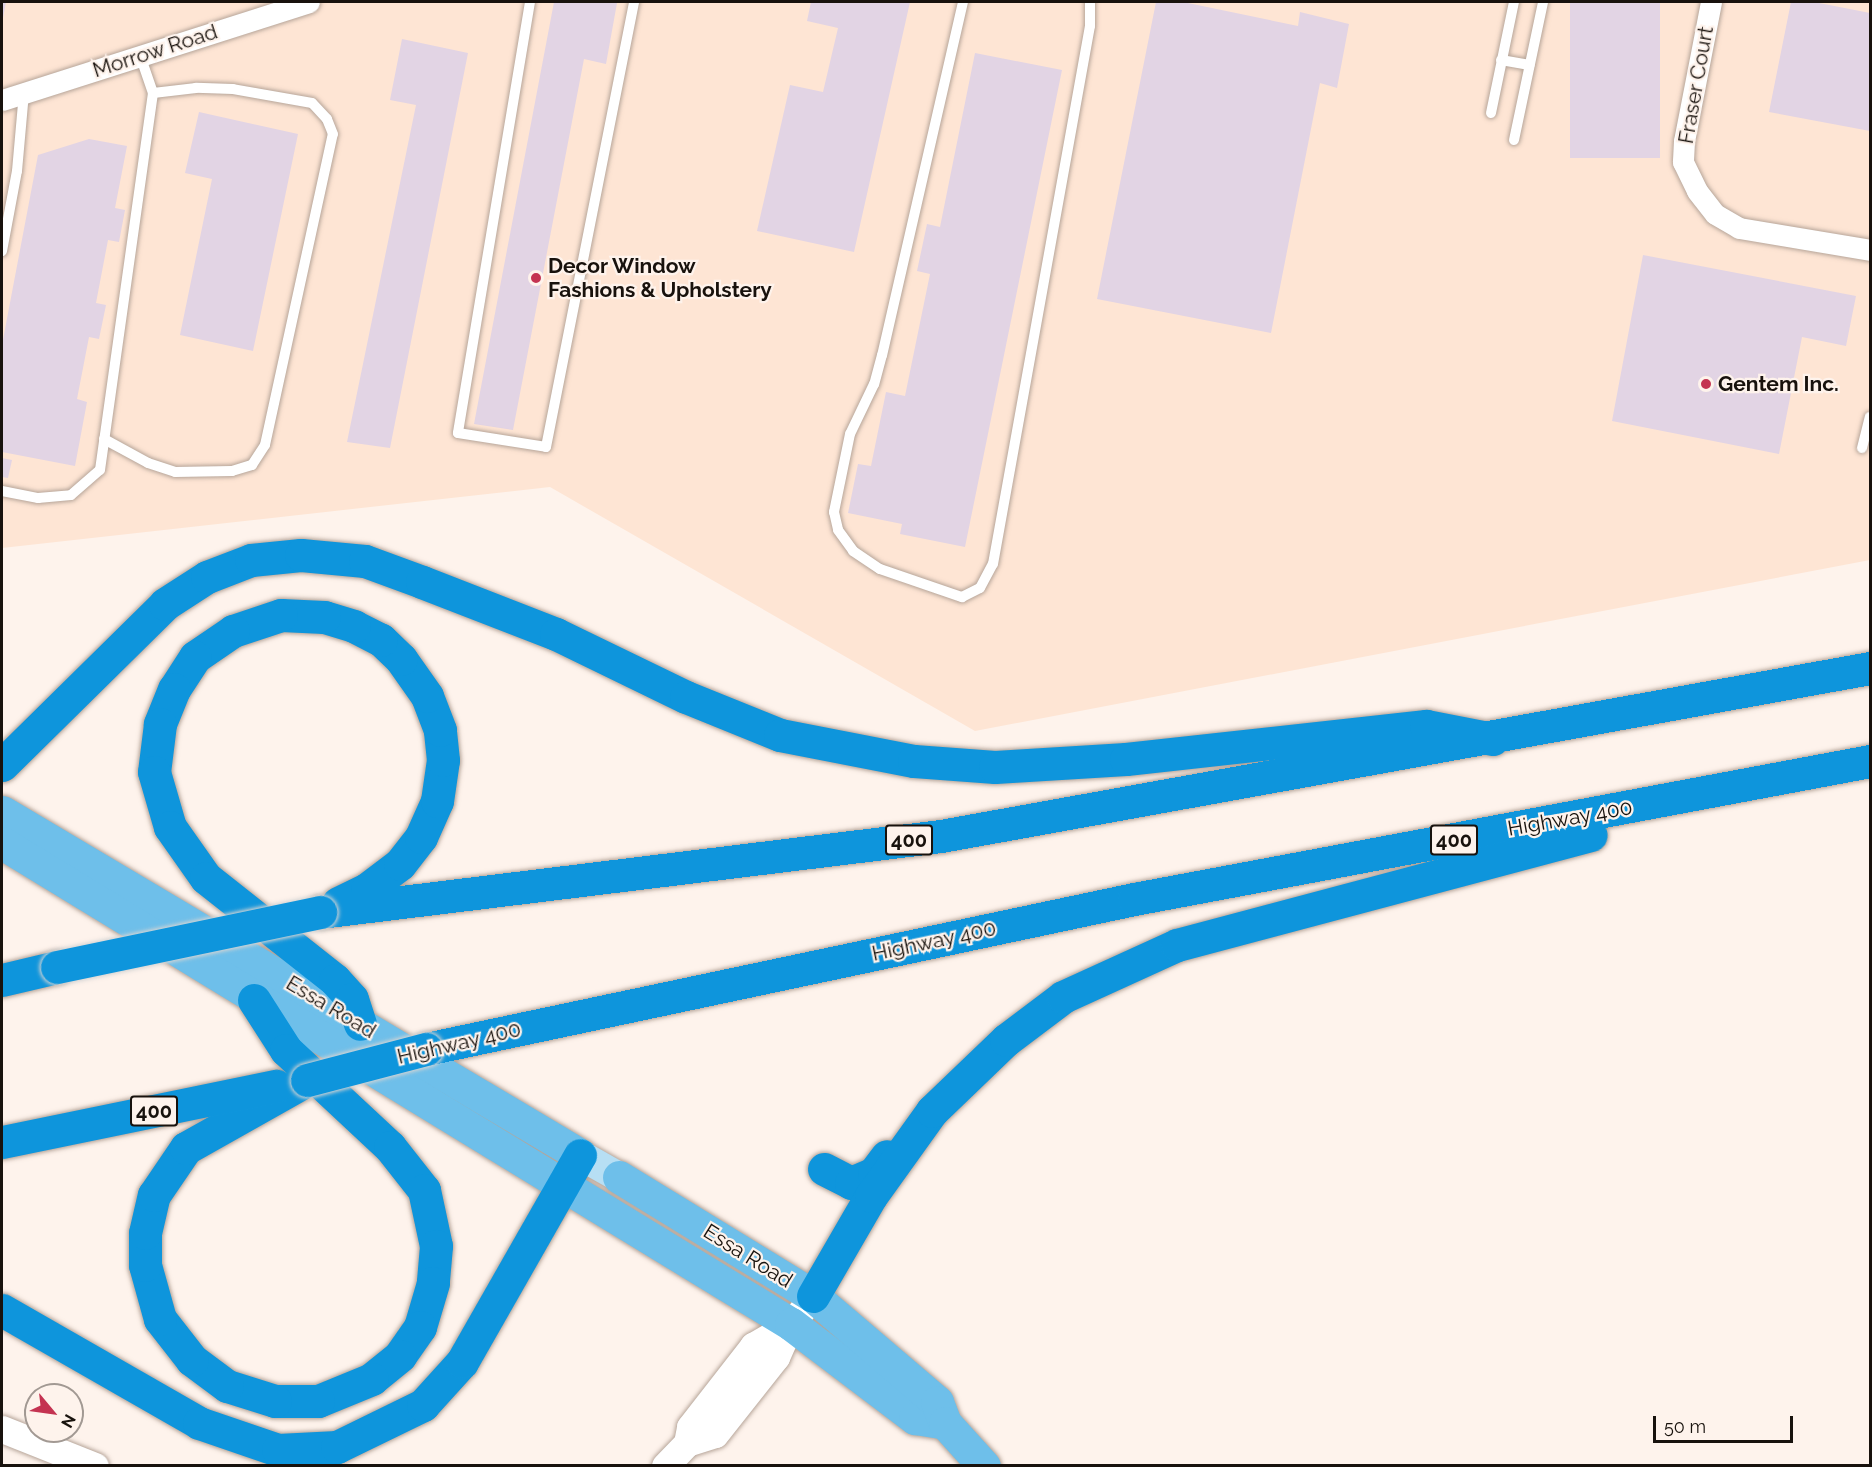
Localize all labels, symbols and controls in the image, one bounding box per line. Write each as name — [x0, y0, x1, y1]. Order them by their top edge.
street label: Morrow Road — [89, 19, 221, 83]
street label: Fraser Court — [1673, 24, 1719, 146]
place label: Decor Window Fashions & Upholstery — [548, 253, 772, 303]
marker: Decor Window Fashions & Upholstery — [529, 271, 543, 285]
place label: Gentem Inc. — [1718, 371, 1839, 397]
marker: Gentem Inc. — [1699, 377, 1713, 391]
street label: Highway 400 — [1505, 795, 1635, 841]
road number: 400 — [885, 823, 933, 857]
road number: 400 — [1430, 823, 1478, 857]
street label: Highway 400 — [869, 915, 999, 967]
street label: Essa Road — [282, 970, 380, 1044]
street label: Highway 400 — [394, 1016, 524, 1070]
road number: 400 — [130, 1094, 178, 1128]
street label: Essa Road — [699, 1219, 797, 1293]
north arrow — [24, 1383, 84, 1443]
scale bar — [1656, 1404, 1796, 1442]
text: N — [57, 1411, 80, 1431]
text: 50 m — [1664, 1416, 1706, 1437]

